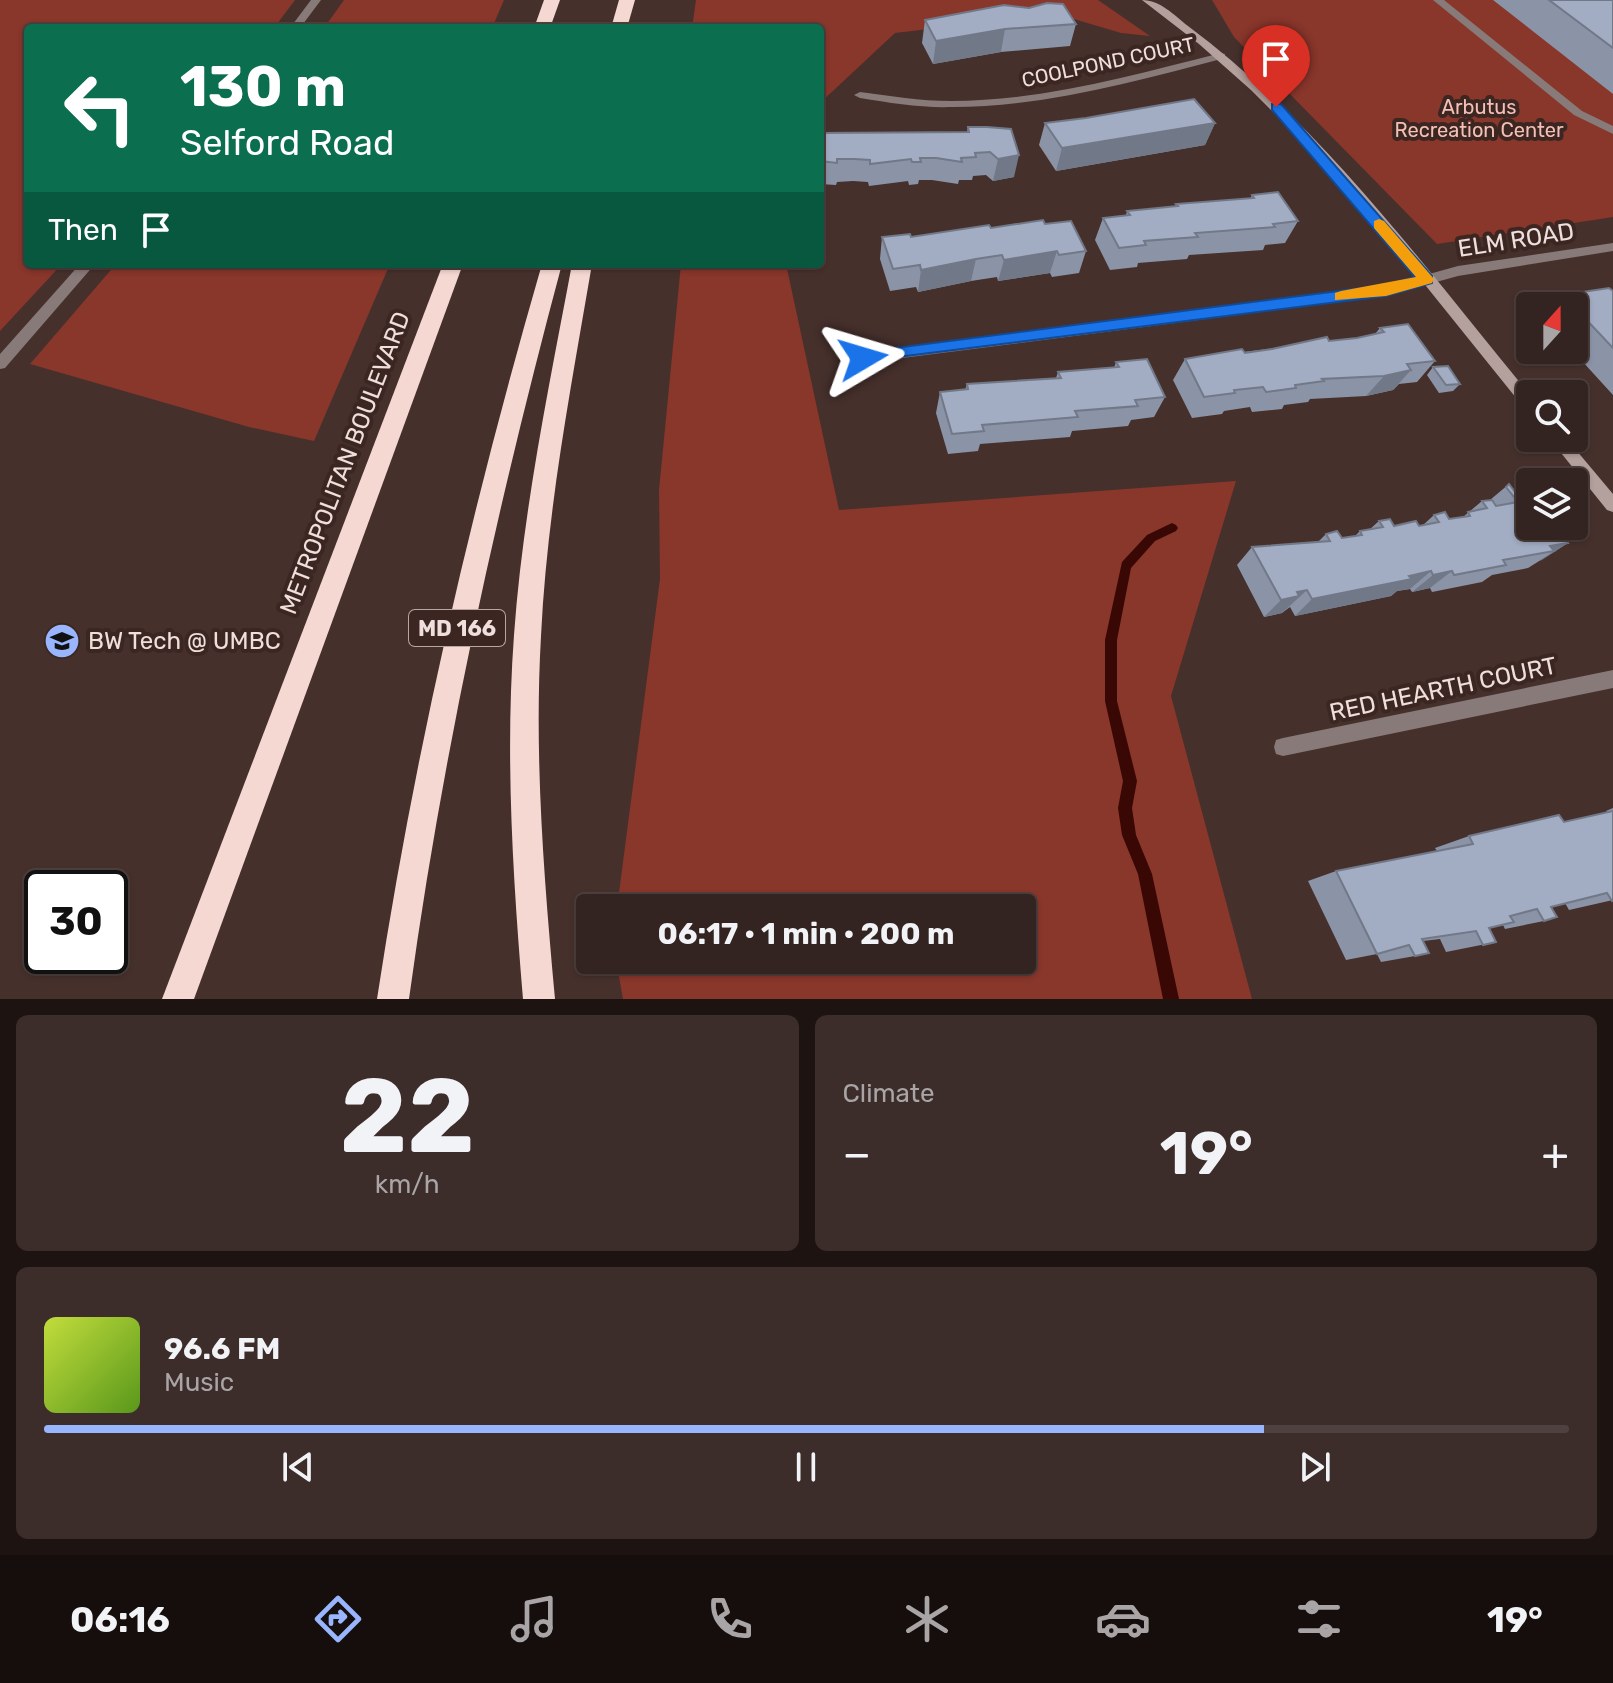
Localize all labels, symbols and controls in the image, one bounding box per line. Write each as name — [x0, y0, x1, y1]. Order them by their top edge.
pin — [1242, 25, 1310, 107]
street label: COOLPOND COURT — [1019, 32, 1197, 92]
icon: arrive — [1254, 37, 1298, 81]
text: 130 m — [180, 54, 346, 120]
icon: left — [48, 56, 152, 160]
park label: Arbutus Recreation Center — [1394, 95, 1564, 142]
text: Selford Road — [180, 121, 394, 164]
icon: arrive — [134, 208, 178, 252]
text: Then — [48, 212, 118, 248]
street label: ELM ROAD — [1456, 217, 1576, 263]
north arrow — [1516, 292, 1588, 364]
map controls — [1516, 292, 1588, 540]
street label: METROPOLITAN BOULEVARD — [274, 308, 416, 618]
position arrow — [821, 316, 905, 400]
button: search — [1516, 380, 1588, 452]
button: layers — [1516, 468, 1588, 540]
road number: MD 166 — [409, 610, 505, 646]
school or university icon: BW Tech @ UMBC — [43, 622, 81, 660]
place label: BW Tech @ UMBC — [88, 627, 281, 655]
street label: RED HEARTH COURT — [1327, 651, 1559, 727]
speed limit sign: 30 — [24, 870, 128, 974]
text: 06:17 · 1 min · 200 m — [658, 916, 954, 952]
text: 22 — [340, 1055, 475, 1178]
text: Climate — [843, 1078, 935, 1109]
text: 19° — [1160, 1118, 1253, 1189]
text: − — [843, 1128, 871, 1180]
text: + — [1542, 1128, 1569, 1180]
text: km/h — [375, 1169, 440, 1200]
text: 96.6 FM — [164, 1331, 280, 1367]
text: Music — [164, 1367, 234, 1398]
icon: previous — [276, 1445, 320, 1489]
icon: pause — [784, 1445, 828, 1489]
icon: next — [1293, 1445, 1337, 1489]
icon: directions — [310, 1591, 366, 1647]
icon: music — [506, 1591, 562, 1647]
icon: phone — [702, 1591, 758, 1647]
icon: climate — [899, 1591, 955, 1647]
icon: car — [1095, 1591, 1151, 1647]
icon: filters — [1291, 1591, 1347, 1647]
text: 06:16 — [70, 1598, 170, 1641]
text: 19° — [1487, 1598, 1543, 1641]

